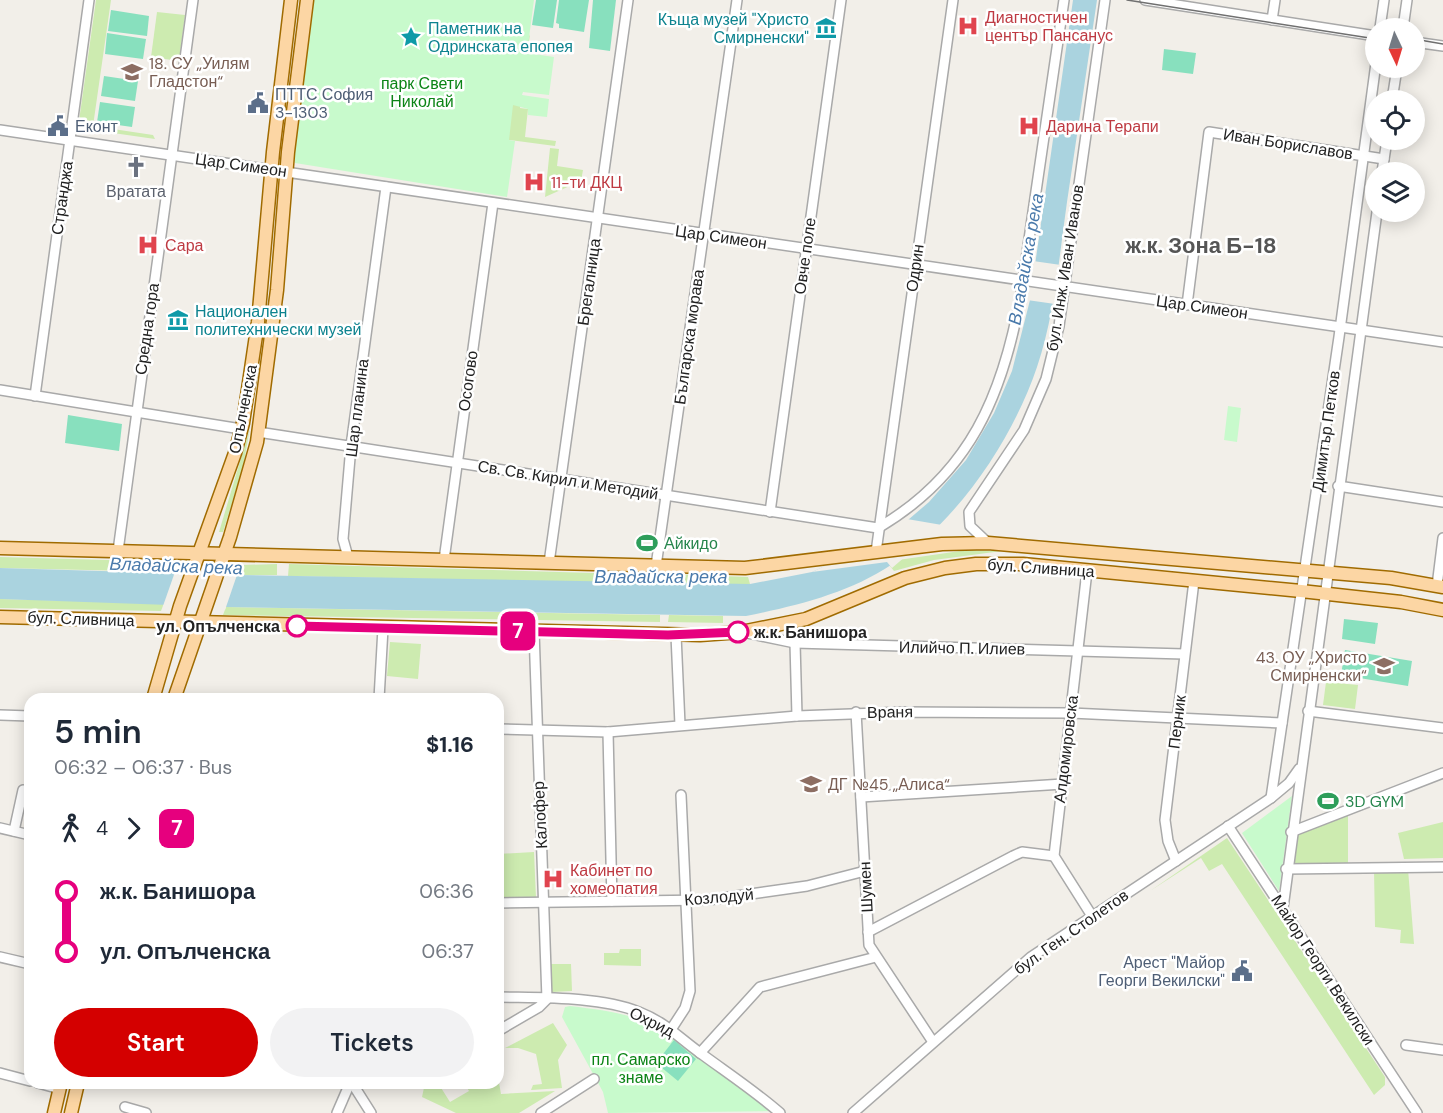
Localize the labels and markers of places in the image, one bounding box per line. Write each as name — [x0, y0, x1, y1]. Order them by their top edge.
place label: Диагностичен център Пансанус — [985, 7, 1113, 46]
place label: Къща музей "Христо Смирненски" — [658, 9, 809, 48]
hospital icon: Диагностичен център Пансанус — [956, 14, 980, 38]
museum icon: Къща музей "Христо Смирненски" — [814, 16, 838, 40]
place label: Паметник на Одринската епопея — [428, 18, 573, 57]
place icon: Паметник на Одринската епопея — [399, 25, 423, 49]
place label: 18. СУ „Уилям Гладстон“ — [149, 53, 250, 92]
school or university icon: 18. СУ „Уилям Гладстон“ — [120, 60, 144, 84]
place label: ПТТС София 3-1303 — [275, 84, 373, 123]
public building icon: ПТТС София 3-1303 — [246, 91, 270, 115]
public building icon: Еконт — [46, 114, 70, 138]
hospital icon: Дарина Терапи — [1017, 114, 1041, 138]
place label: Еконт — [75, 116, 119, 137]
place label: Дарина Терапи — [1046, 116, 1159, 137]
church icon: Вратата — [124, 155, 148, 179]
hospital icon: 11-ти ДКЦ — [522, 170, 546, 194]
place label: 11-ти ДКЦ — [551, 172, 622, 193]
place label: Вратата — [106, 181, 166, 202]
hospital icon: Сара — [136, 233, 160, 257]
place label: Сара — [165, 235, 204, 256]
place label: Национален политехнически музей — [195, 301, 362, 340]
museum icon: Национален политехнически музей — [166, 308, 190, 332]
sports icon: Айкидо — [635, 531, 659, 555]
place label: Айкидо — [664, 533, 718, 554]
marker: ул. Опълченска — [286, 615, 308, 637]
place label: ул. Опълченска — [156, 616, 280, 637]
marker: ж.к. Банишора — [727, 621, 749, 643]
place label: ж.к. Банишора — [753, 622, 867, 643]
place label: 43. ОУ „Христо Смирненски“ — [1256, 647, 1367, 686]
school or university icon: 43. ОУ „Христо Смирненски“ — [1372, 654, 1396, 678]
school or university icon: ДГ №45 „Алиса“ — [799, 772, 823, 796]
place label: ДГ №45 „Алиса“ — [828, 774, 950, 795]
sports icon: 3D GYM — [1316, 789, 1340, 813]
place label: 3D GYM — [1345, 791, 1404, 812]
place label: Кабинет по хомеопатия — [570, 860, 658, 899]
hospital icon: Кабинет по хомеопатия — [541, 867, 565, 891]
place label: Арест "Майор Георги Векилски" — [1098, 952, 1225, 991]
public building icon: Арест "Майор Георги Векилски" — [1230, 959, 1254, 983]

